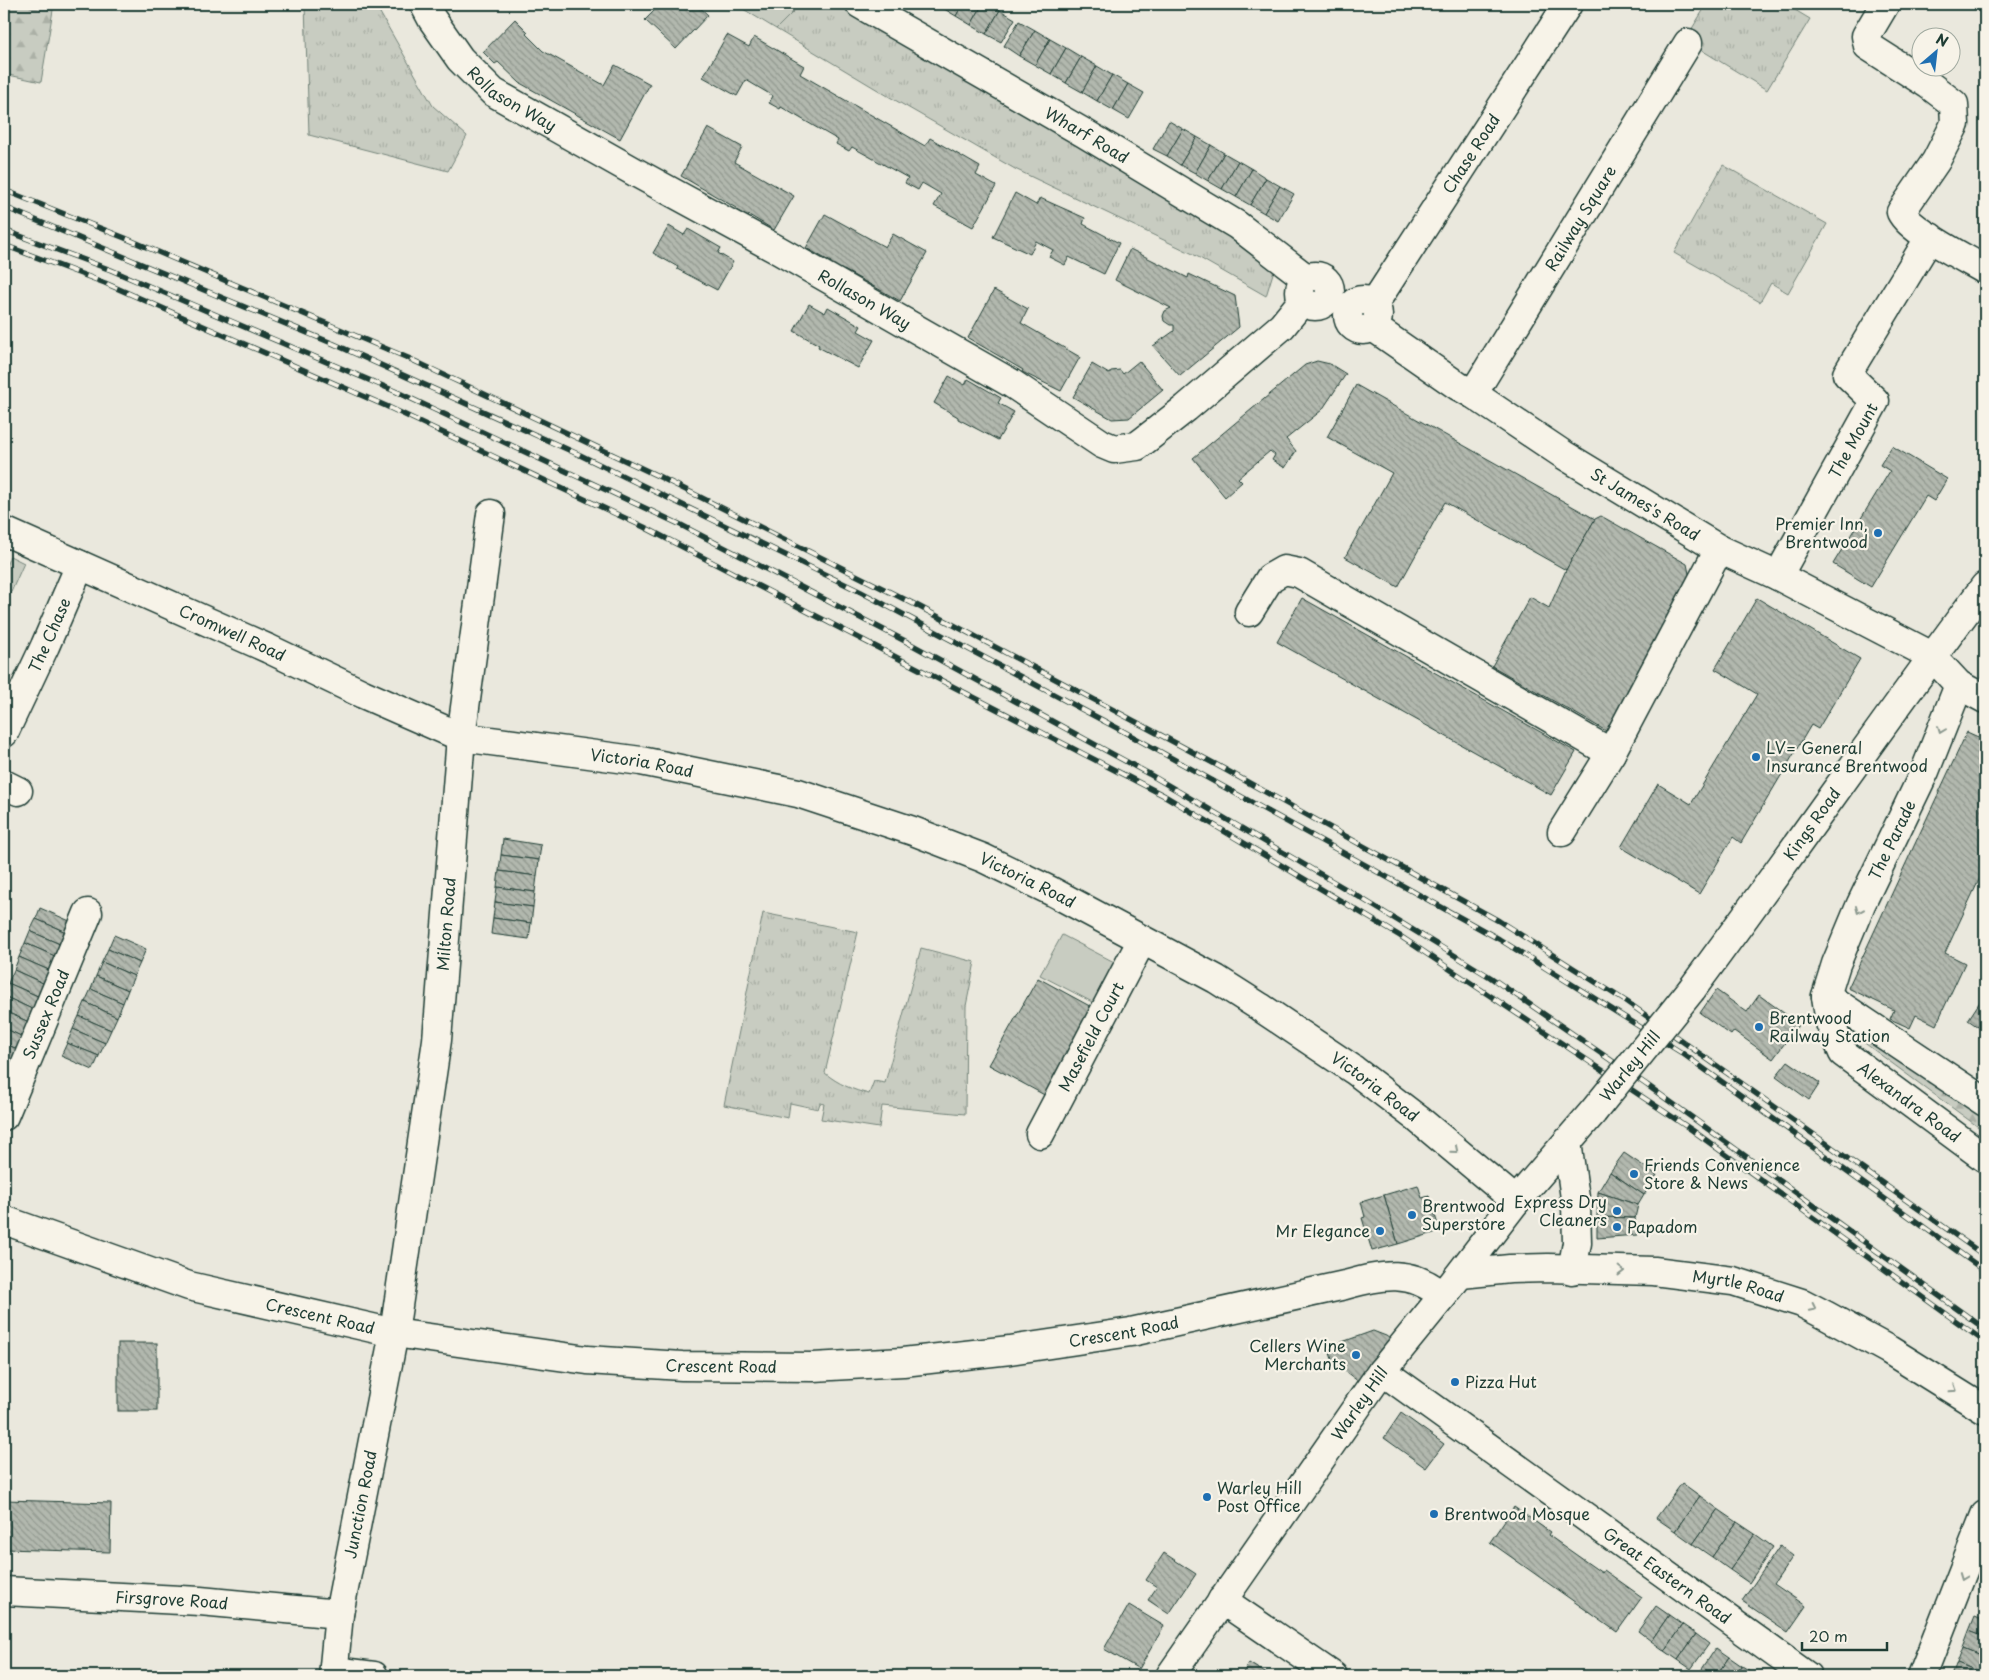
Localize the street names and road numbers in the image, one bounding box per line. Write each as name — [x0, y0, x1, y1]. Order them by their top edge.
street label: Rollason Way — [462, 60, 561, 137]
street label: Wharf Road — [1041, 100, 1134, 168]
street label: Chase Road — [1436, 109, 1505, 198]
street label: Railway Square — [1538, 160, 1621, 275]
street label: Rollason Way — [814, 262, 916, 335]
street label: The Mount — [1822, 397, 1883, 482]
street label: St James's Road — [1586, 461, 1705, 546]
street label: The Chase — [21, 593, 76, 676]
street label: Cromwell Road — [175, 597, 290, 666]
street label: Victoria Road — [589, 741, 696, 782]
street label: Kings Road — [1777, 782, 1845, 865]
street label: The Parade — [1861, 796, 1921, 884]
street label: Victoria Road — [976, 845, 1080, 913]
street label: Milton Road — [430, 876, 461, 972]
street label: Sussex Road — [16, 965, 74, 1063]
street label: Masefield Court — [1052, 977, 1129, 1095]
street label: Warley Hill — [1593, 1025, 1665, 1106]
street label: Victoria Road — [1327, 1045, 1425, 1127]
street label: Alexandra Road — [1853, 1055, 1967, 1147]
street label: Myrtle Road — [1691, 1263, 1787, 1308]
street label: Crescent Road — [263, 1291, 377, 1339]
street label: Crescent Road — [1067, 1309, 1181, 1352]
street label: Crescent Road — [665, 1352, 777, 1378]
street label: Warley Hill — [1325, 1360, 1392, 1445]
street label: Junction Road — [337, 1448, 382, 1560]
street label: Great Eastern Road — [1599, 1521, 1737, 1629]
street label: Firsgrove Road — [115, 1584, 229, 1615]

